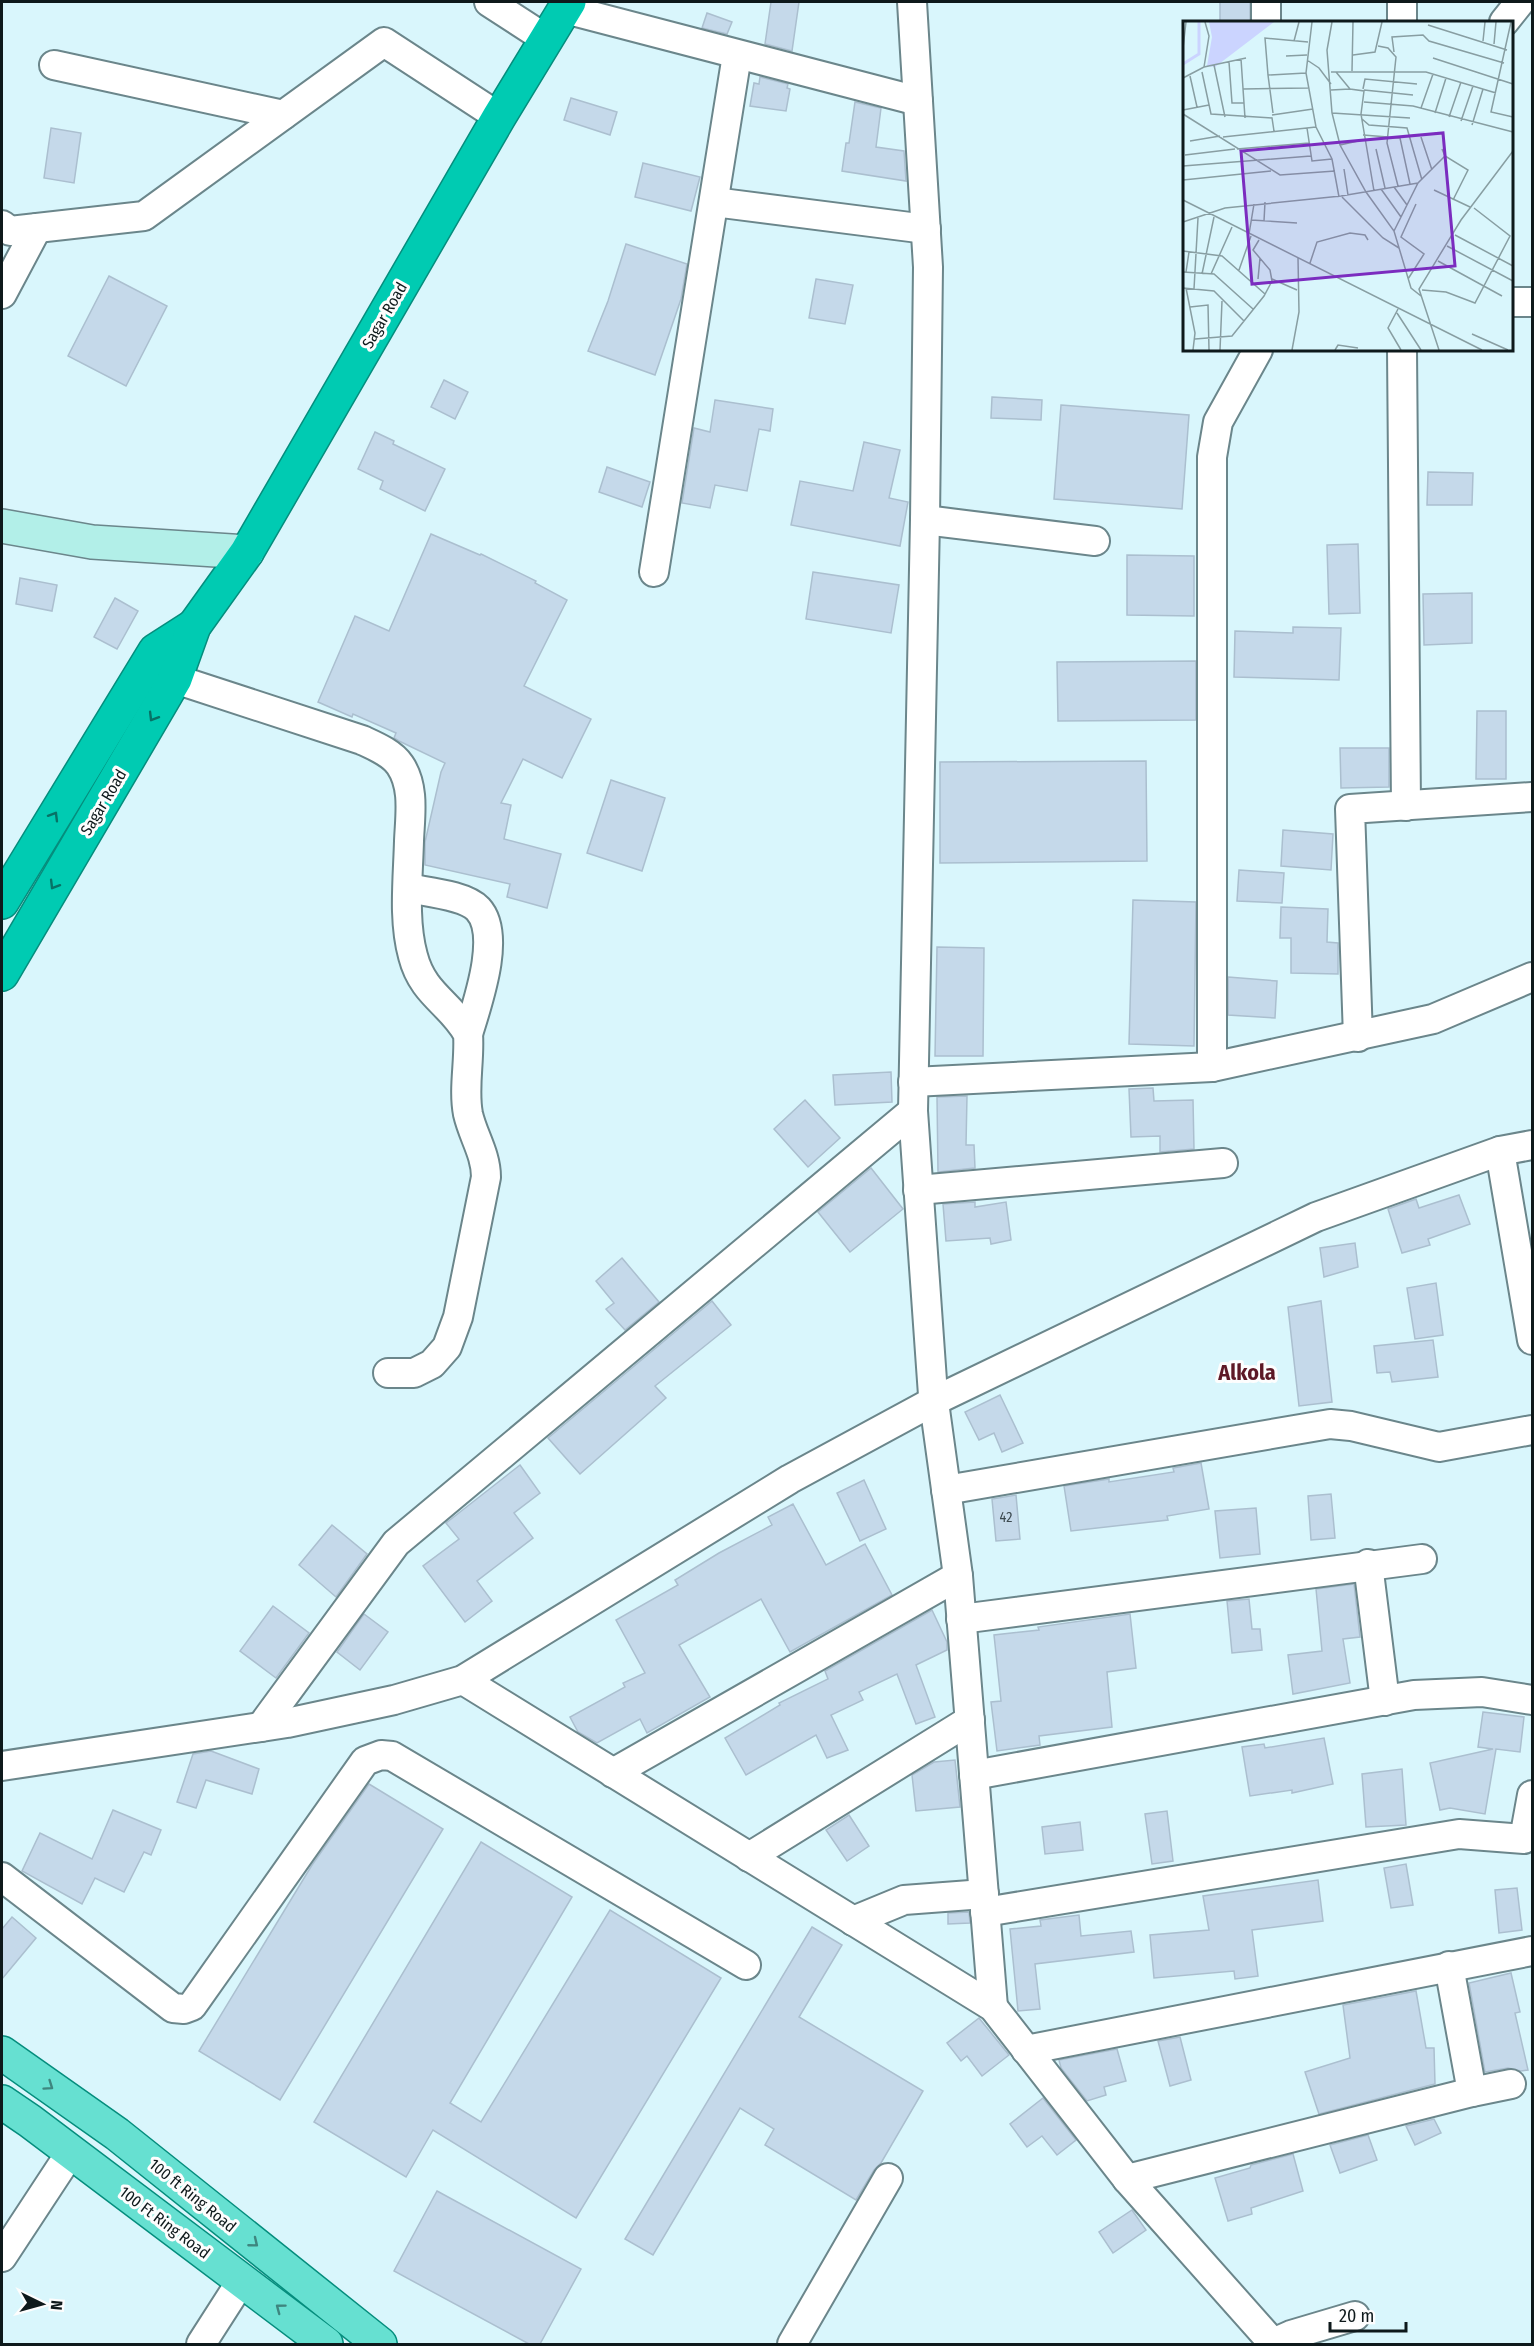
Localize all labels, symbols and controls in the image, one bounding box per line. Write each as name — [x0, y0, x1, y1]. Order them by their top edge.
inset map — [1183, 21, 1513, 351]
street label: Sagar Road — [358, 279, 411, 352]
one-way arrow — [149, 711, 160, 721]
street label: Sagar Road — [76, 766, 130, 839]
one-way arrow — [47, 812, 58, 822]
one-way arrow — [50, 879, 61, 889]
district label: Alkola — [1217, 1359, 1276, 1386]
house number: 42 — [1000, 1509, 1012, 1526]
one-way arrow — [43, 2079, 54, 2090]
street label: 100 ft Ring Road — [145, 2155, 240, 2236]
street label: 100 Ft Ring Road — [116, 2182, 214, 2263]
one-way arrow — [247, 2236, 258, 2247]
north arrow — [12, 2274, 72, 2334]
scale bar — [1330, 2295, 1406, 2333]
text: N — [47, 2300, 66, 2311]
one-way arrow — [276, 2305, 287, 2316]
text: 20 m — [1339, 2305, 1374, 2327]

